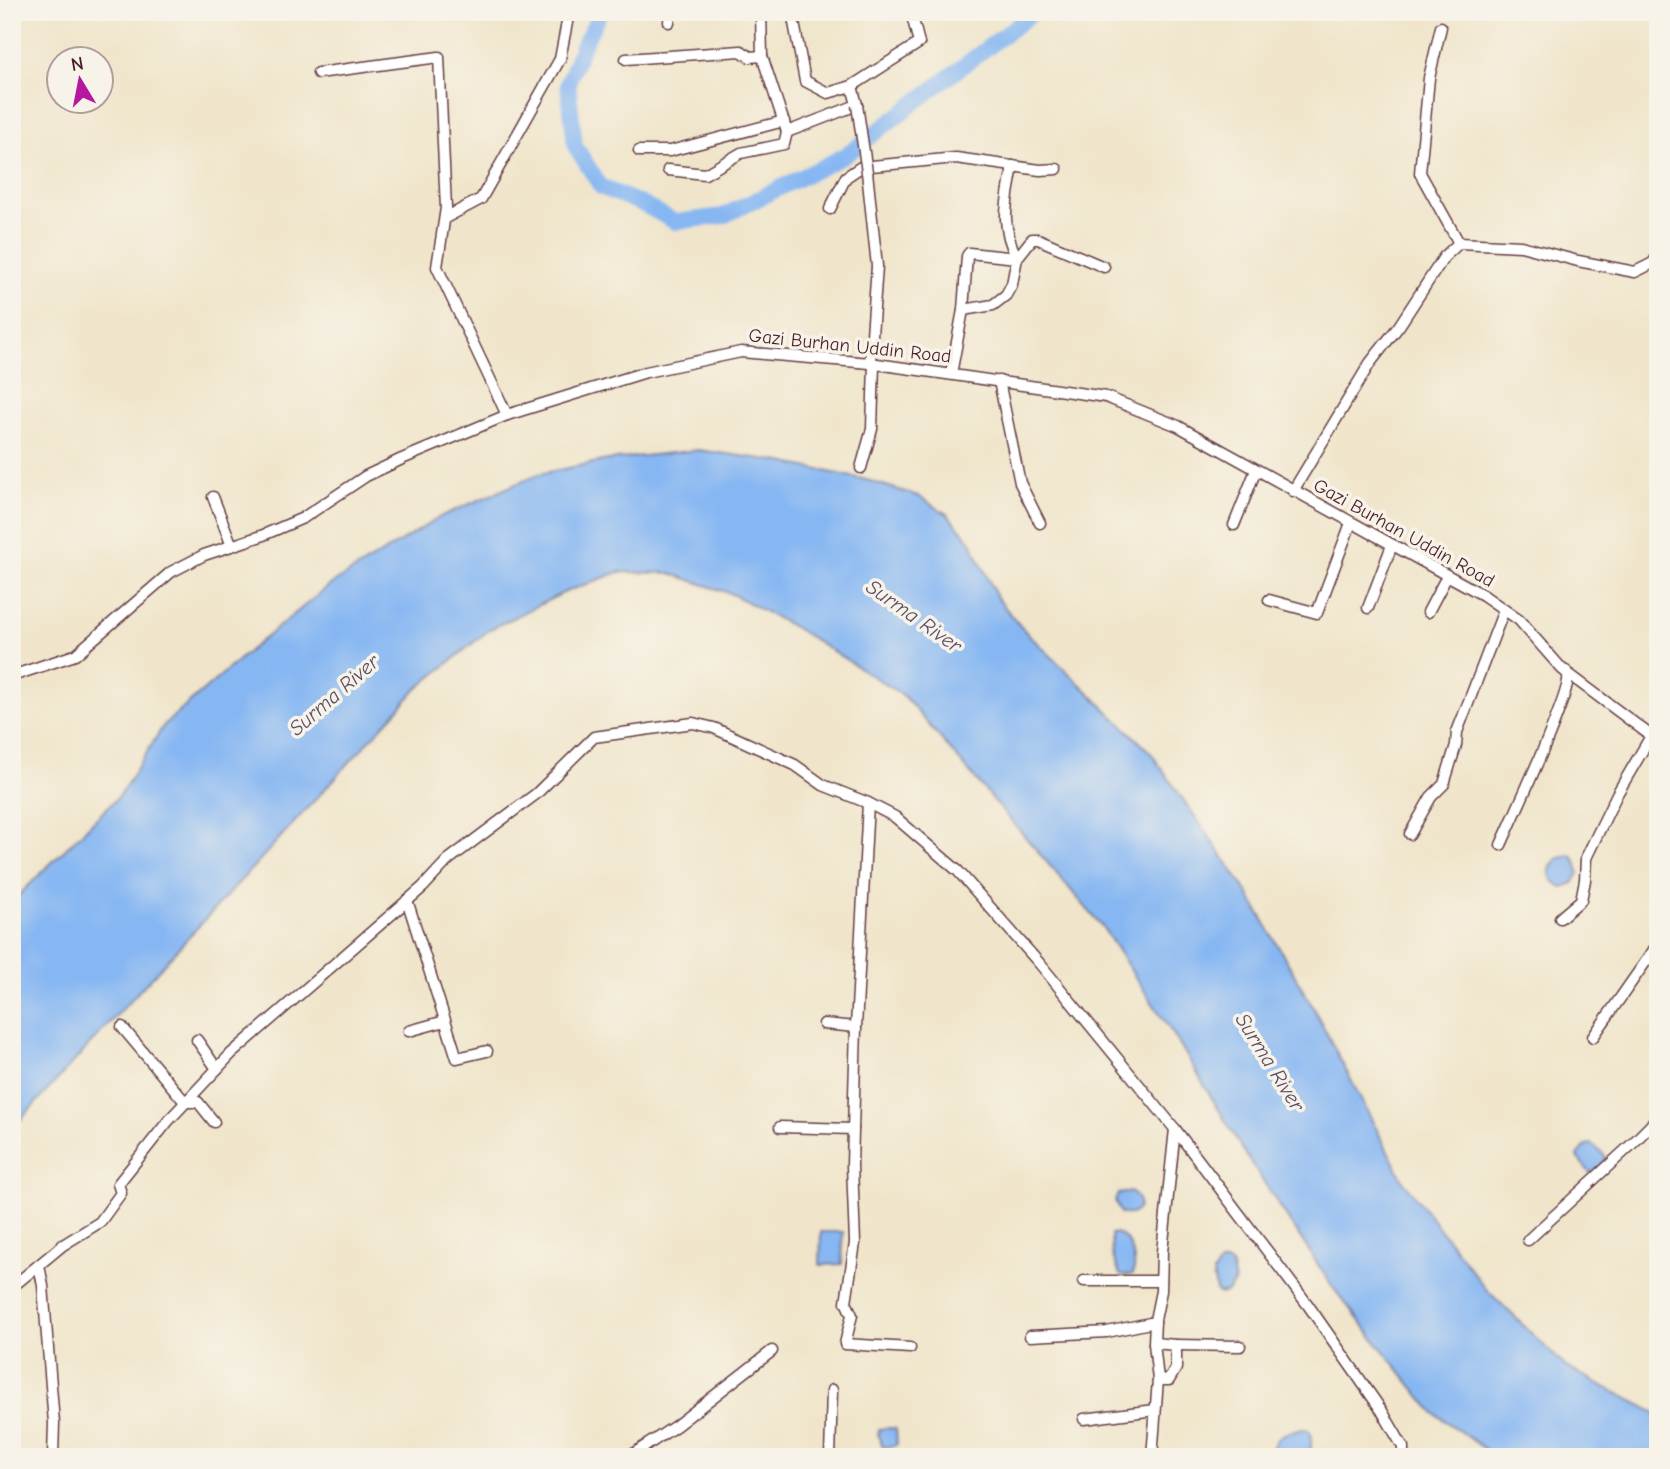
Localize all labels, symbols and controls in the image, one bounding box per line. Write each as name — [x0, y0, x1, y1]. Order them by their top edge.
north arrow — [46, 46, 116, 116]
text: N — [69, 52, 85, 76]
street label: Gazi Burhan Uddin Road — [748, 324, 952, 368]
street label: Gazi Burhan Uddin Road — [1310, 474, 1498, 592]
water label: Surma River — [862, 574, 968, 659]
water label: Surma River — [284, 648, 385, 740]
water label: Surma River — [1230, 1009, 1310, 1117]

